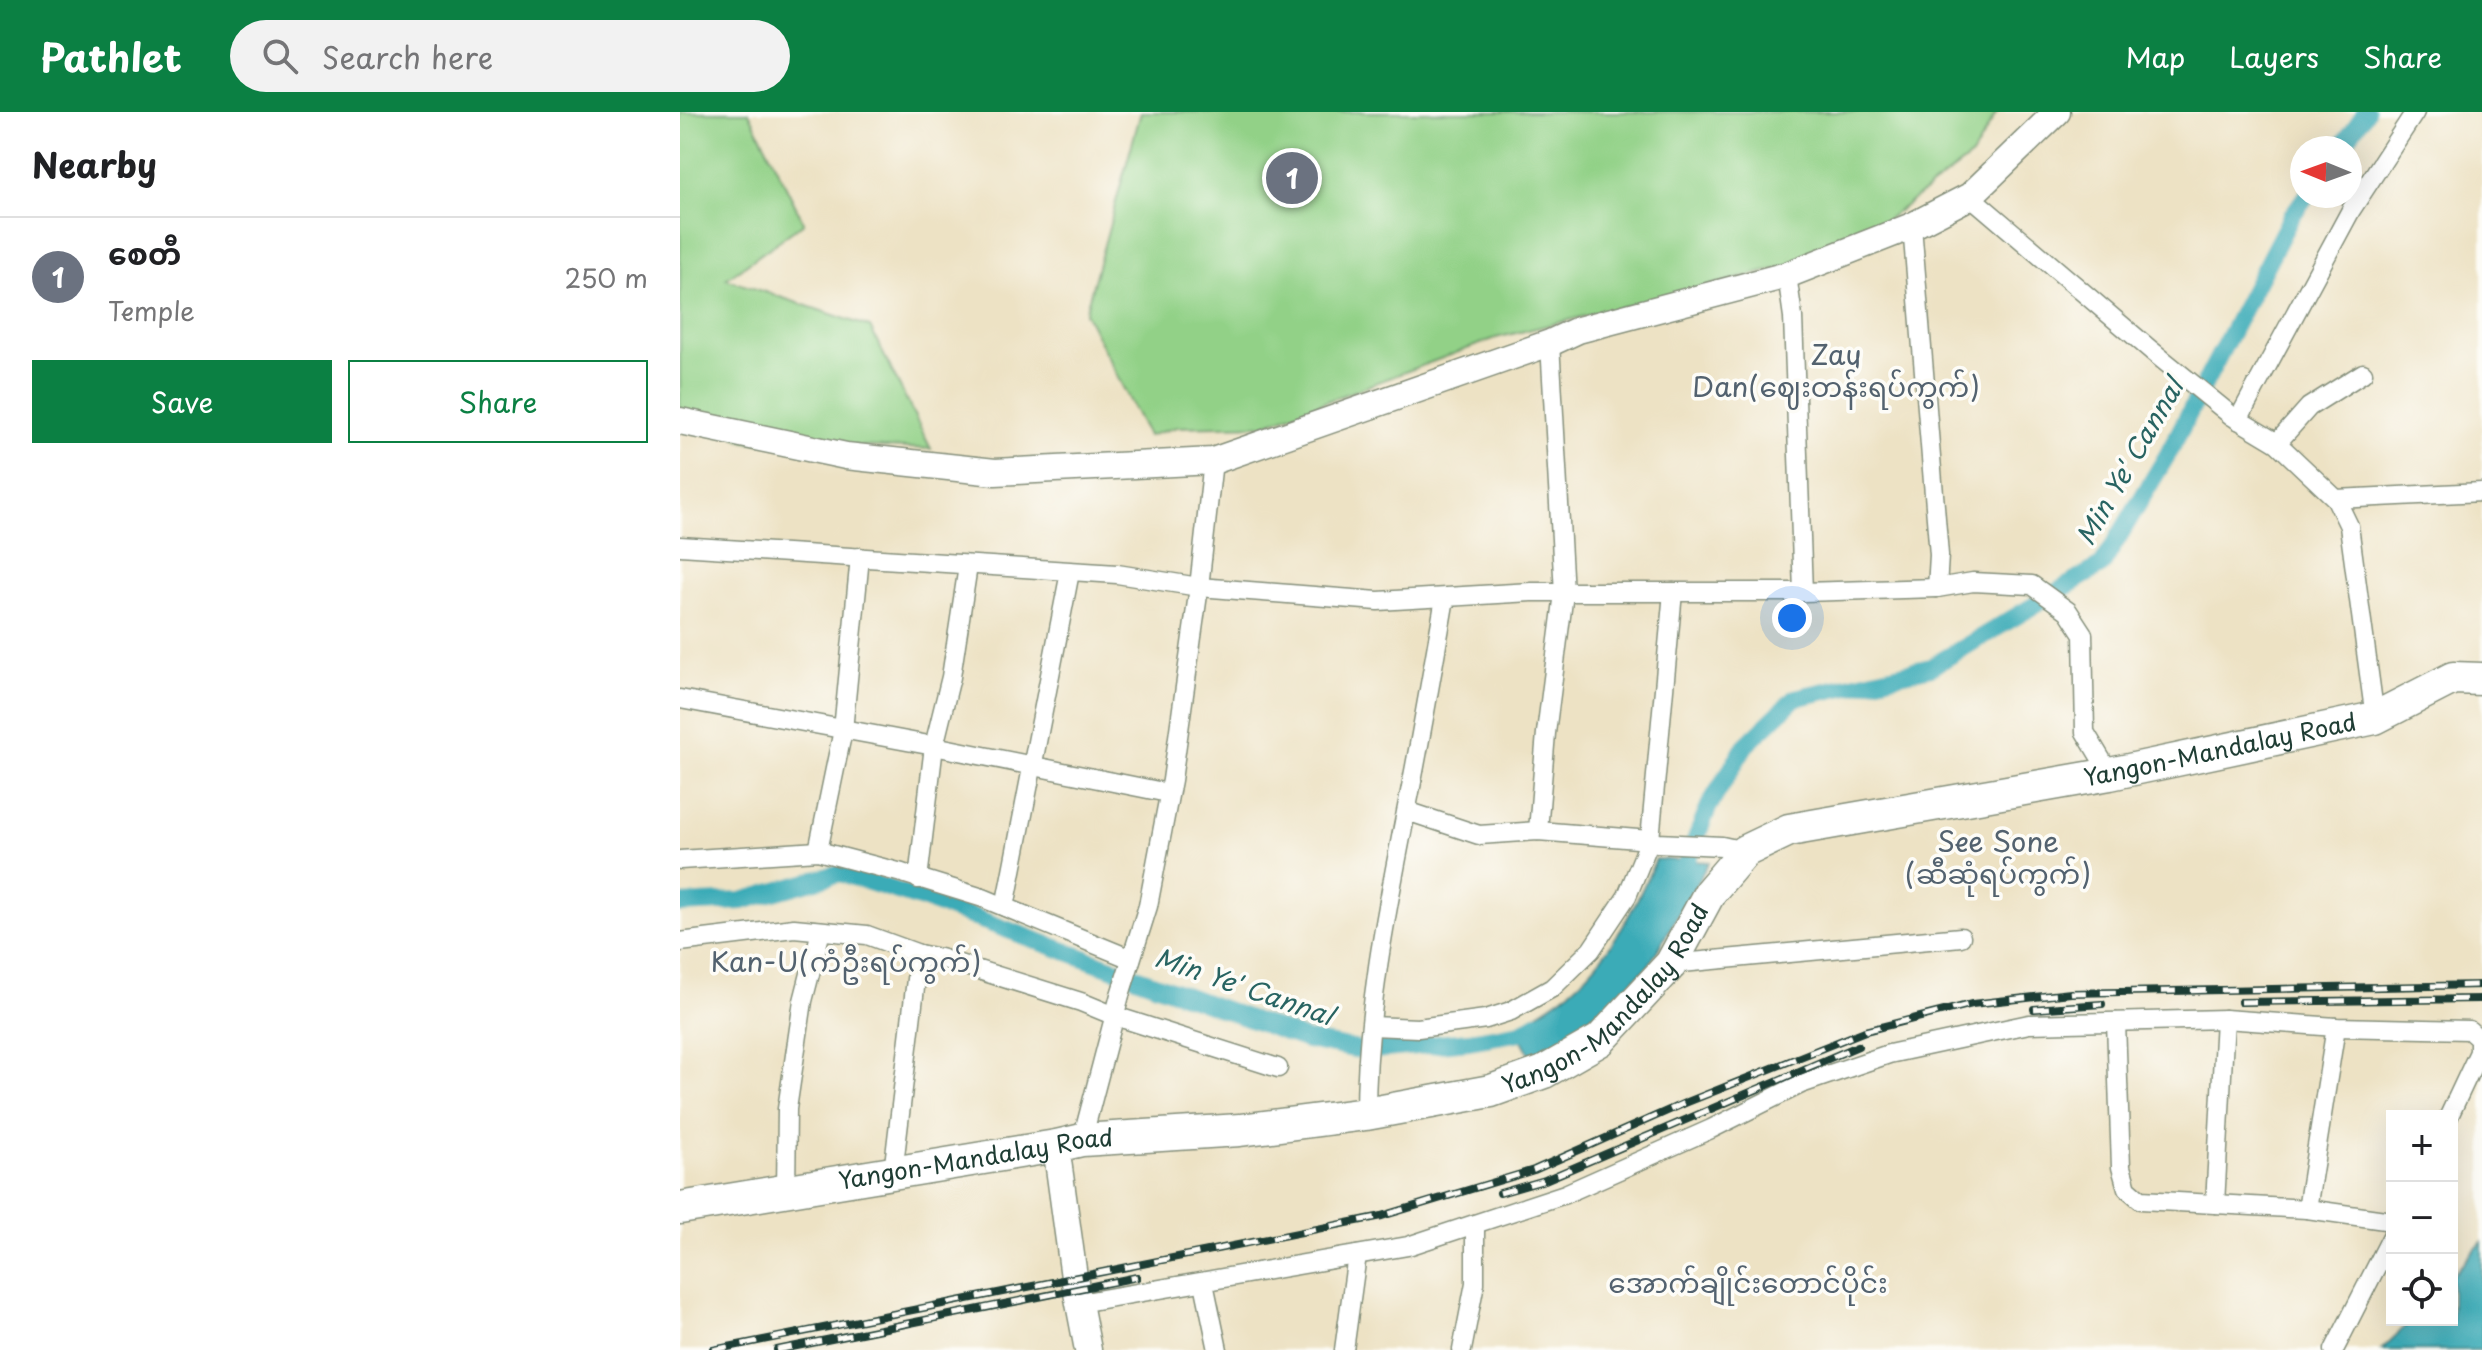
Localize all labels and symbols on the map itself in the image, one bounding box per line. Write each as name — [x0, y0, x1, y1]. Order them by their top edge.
north arrow — [2290, 136, 2362, 208]
pin: 1 — [1266, 148, 1318, 208]
district label: Zay Dan(ဈေးတန်းရပ်ကွက်) — [1692, 332, 1980, 410]
water label: Min Ye' Cannal — [2065, 367, 2194, 552]
your location — [1772, 598, 1812, 638]
street label: Yangon-Mandalay Road — [2081, 702, 2359, 794]
district label: See Sone (ဆီဆုံရပ်ကွက်) — [1905, 819, 2091, 897]
street label: Yangon-Mandalay Road — [1496, 896, 1716, 1102]
water label: Min Ye' Cannal — [1150, 937, 1343, 1036]
district label: Kan-U(ကံဦးရပ်ကွက်) — [711, 939, 982, 985]
street label: Yangon-Mandalay Road — [836, 1118, 1114, 1198]
district label: အောက်ချိုင်းတောင်ပိုင်း — [1608, 1260, 1888, 1306]

